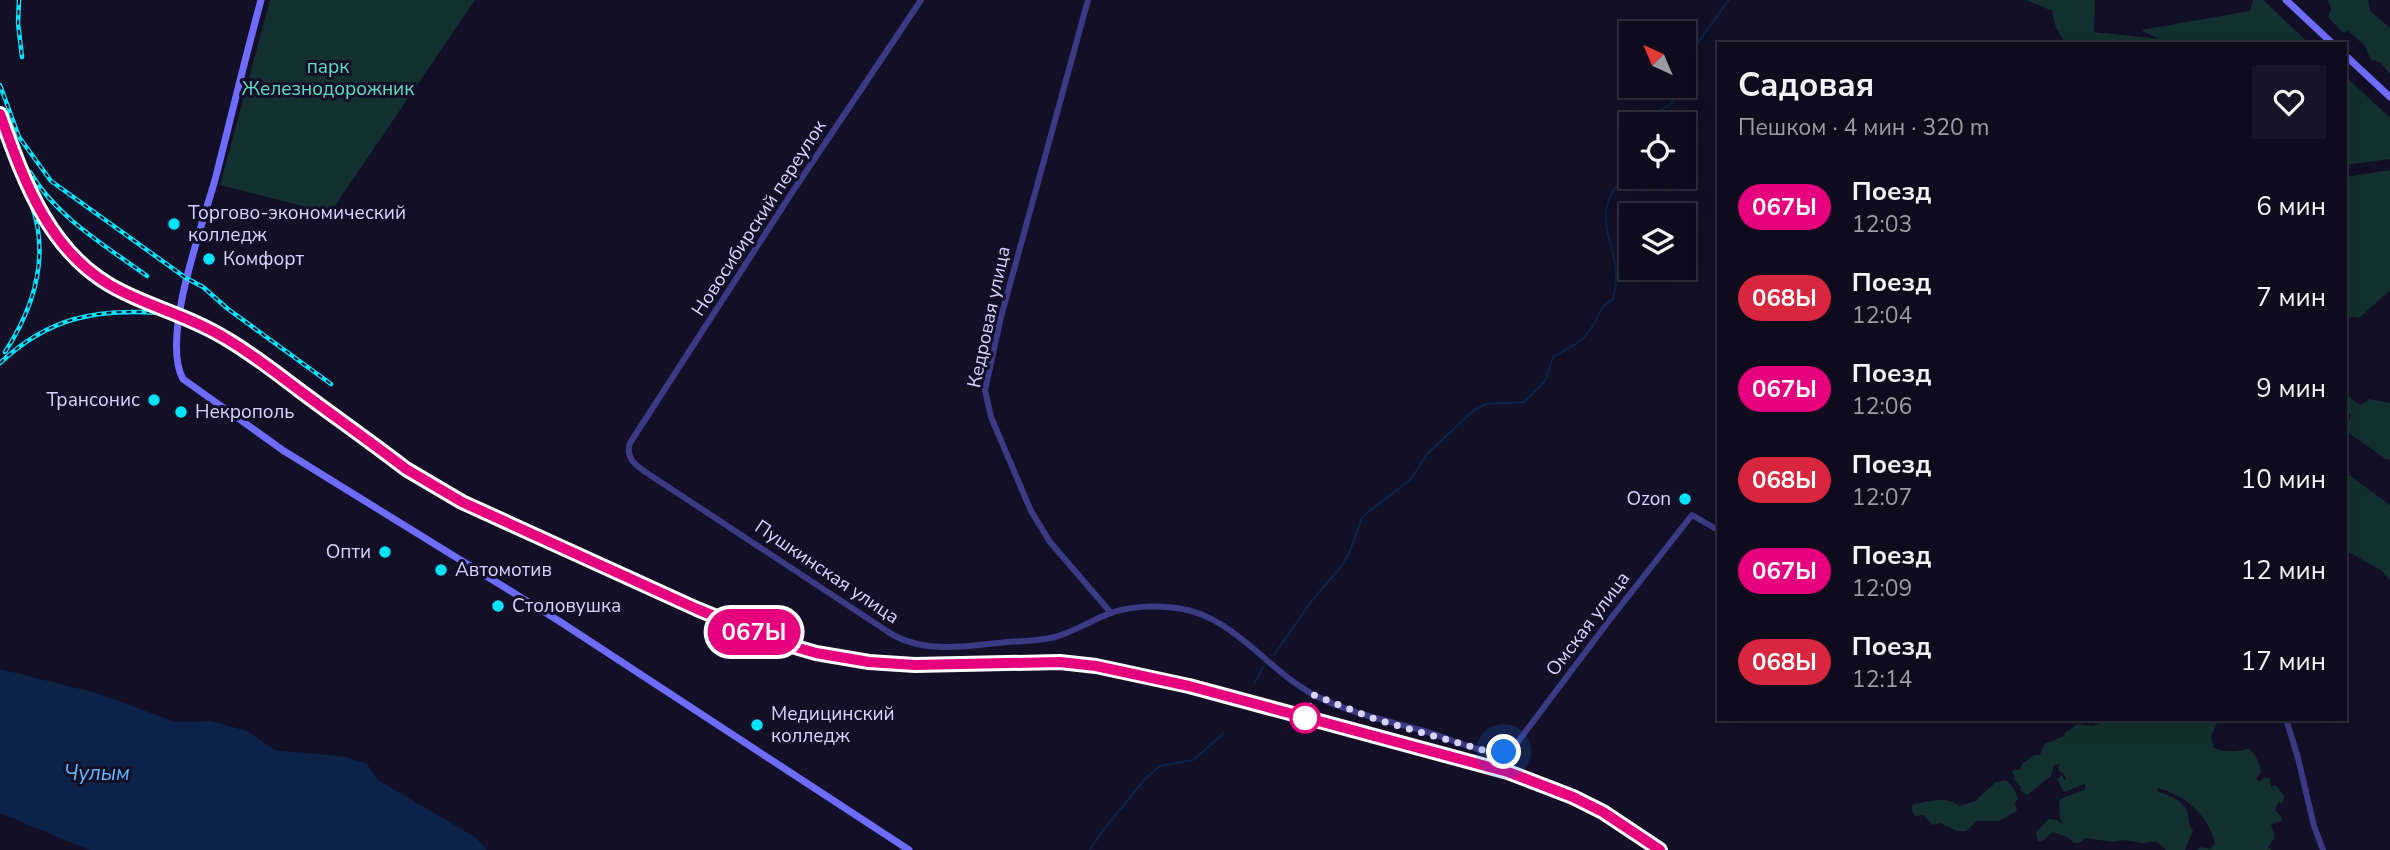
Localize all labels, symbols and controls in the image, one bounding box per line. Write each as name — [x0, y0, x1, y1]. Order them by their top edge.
north arrow — [1619, 21, 1696, 98]
map controls — [1619, 21, 1696, 280]
park label: парк Железнодорожник — [242, 54, 414, 102]
text: Садовая — [1738, 63, 1874, 108]
button: heart — [2252, 65, 2326, 139]
button: locate — [1619, 112, 1696, 189]
text: Пешком · 4 мин · 320 m — [1738, 112, 1989, 143]
street label: Новосибирский переулок — [686, 115, 832, 321]
text: Поезд — [1852, 174, 1931, 209]
text: 6 мин — [2256, 189, 2326, 224]
text: 067Ы — [1752, 191, 1817, 223]
place label: Торгово-экономический колледж — [188, 200, 406, 248]
button: layers — [1619, 203, 1696, 280]
text: 12:03 — [1852, 209, 1912, 240]
marker: Торгово-экономический колледж — [166, 216, 182, 232]
street label: Кедровая улица — [961, 244, 1017, 390]
place label: Комфорт — [223, 246, 304, 272]
marker: Комфорт — [201, 251, 217, 267]
text: Поезд — [1852, 265, 1931, 300]
text: 7 мин — [2256, 280, 2326, 315]
text: 068Ы — [1752, 282, 1817, 314]
text: 12:04 — [1852, 300, 1912, 331]
text: Поезд — [1852, 356, 1931, 391]
text: 9 мин — [2256, 371, 2326, 406]
text: 067Ы — [1752, 373, 1817, 405]
place label: Трансонис — [46, 387, 140, 413]
text: 12:06 — [1852, 391, 1912, 422]
marker: Трансонис — [146, 392, 162, 408]
place label: Некрополь — [195, 399, 295, 425]
marker: Некрополь — [173, 404, 189, 420]
text: Поезд — [1852, 447, 1931, 482]
text: 10 мин — [2241, 462, 2326, 497]
text: 068Ы — [1752, 464, 1817, 496]
text: 12:07 — [1852, 482, 1912, 513]
place label: Ozon — [1626, 486, 1671, 512]
marker: Ozon — [1677, 491, 1693, 507]
street label: Пушкинская улица — [750, 514, 904, 630]
text: Поезд — [1852, 538, 1931, 573]
place label: Опти — [326, 539, 371, 565]
marker: Опти — [377, 544, 393, 560]
text: 12 мин — [2241, 553, 2326, 588]
text: 067Ы — [1752, 555, 1817, 587]
place label: Автомотив — [455, 557, 552, 583]
marker: Автомотив — [433, 562, 449, 578]
street label: Омская улица — [1540, 566, 1636, 682]
text: 12:09 — [1852, 573, 1912, 604]
place label: Столовушка — [512, 593, 621, 619]
marker: Столовушка — [490, 598, 506, 614]
line badge: 067Ы — [705, 609, 803, 655]
text: 067Ы — [722, 616, 786, 648]
text: Поезд — [1852, 629, 1931, 664]
text: 17 мин — [2241, 644, 2326, 679]
text: 068Ы — [1752, 646, 1817, 678]
text: 12:14 — [1852, 664, 1912, 695]
place label: Медицинский колледж — [771, 701, 895, 749]
unlabelled marker — [1290, 703, 1320, 733]
marker: Медицинский колледж — [749, 717, 765, 733]
your location — [1486, 734, 1521, 769]
water label: Чулым — [64, 759, 130, 787]

